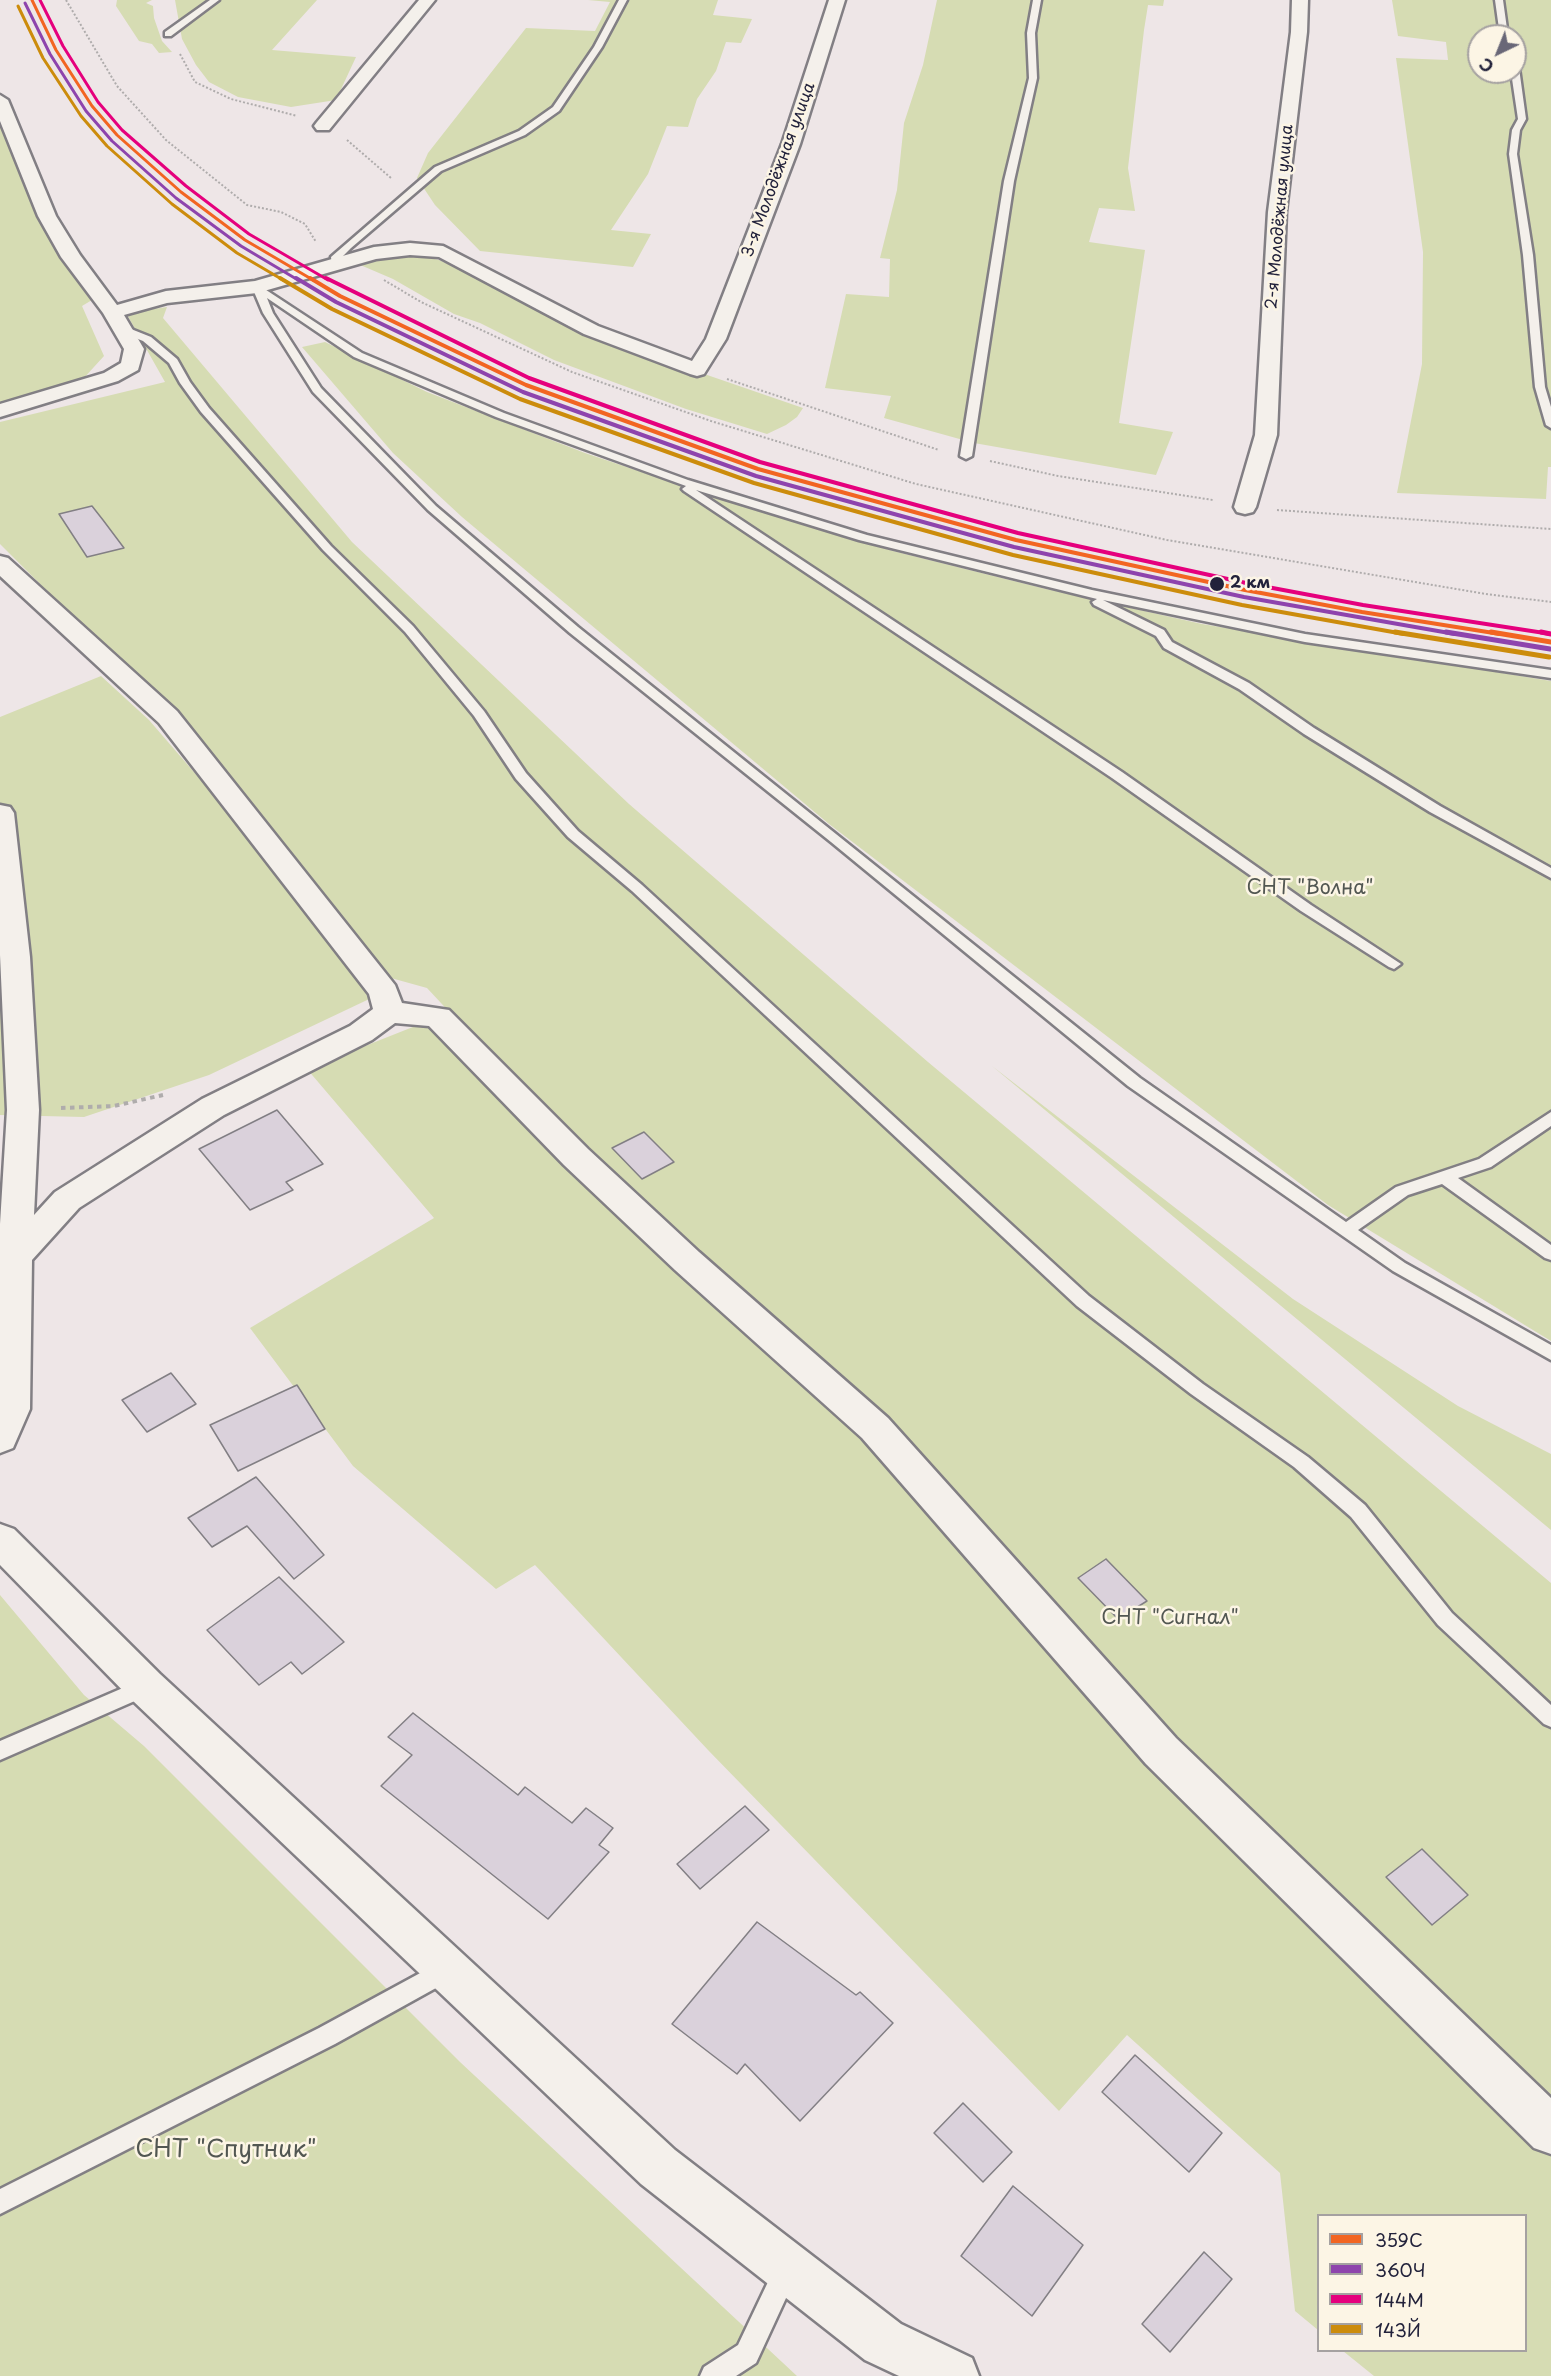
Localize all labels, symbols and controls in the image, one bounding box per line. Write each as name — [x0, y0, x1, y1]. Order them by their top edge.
north arrow — [1467, 24, 1527, 84]
text: С — [1474, 53, 1499, 79]
street label: 3-я Молодёжная улица — [738, 80, 820, 260]
street label: 2-я Молодёжная улица — [1262, 124, 1298, 310]
place label: 2 км — [1230, 574, 1270, 594]
marker: 2 км — [1208, 575, 1226, 593]
park label: СНТ "Волна" — [1246, 876, 1374, 900]
park label: СНТ "Сигнал" — [1101, 1606, 1239, 1630]
park label: СНТ "Спутник" — [135, 2136, 317, 2164]
legend — [1317, 2214, 1527, 2352]
text: 359С — [1375, 2226, 1423, 2253]
text: 360Ч — [1375, 2256, 1425, 2283]
text: 144М — [1375, 2286, 1424, 2313]
text: 143Й — [1375, 2316, 1421, 2343]

